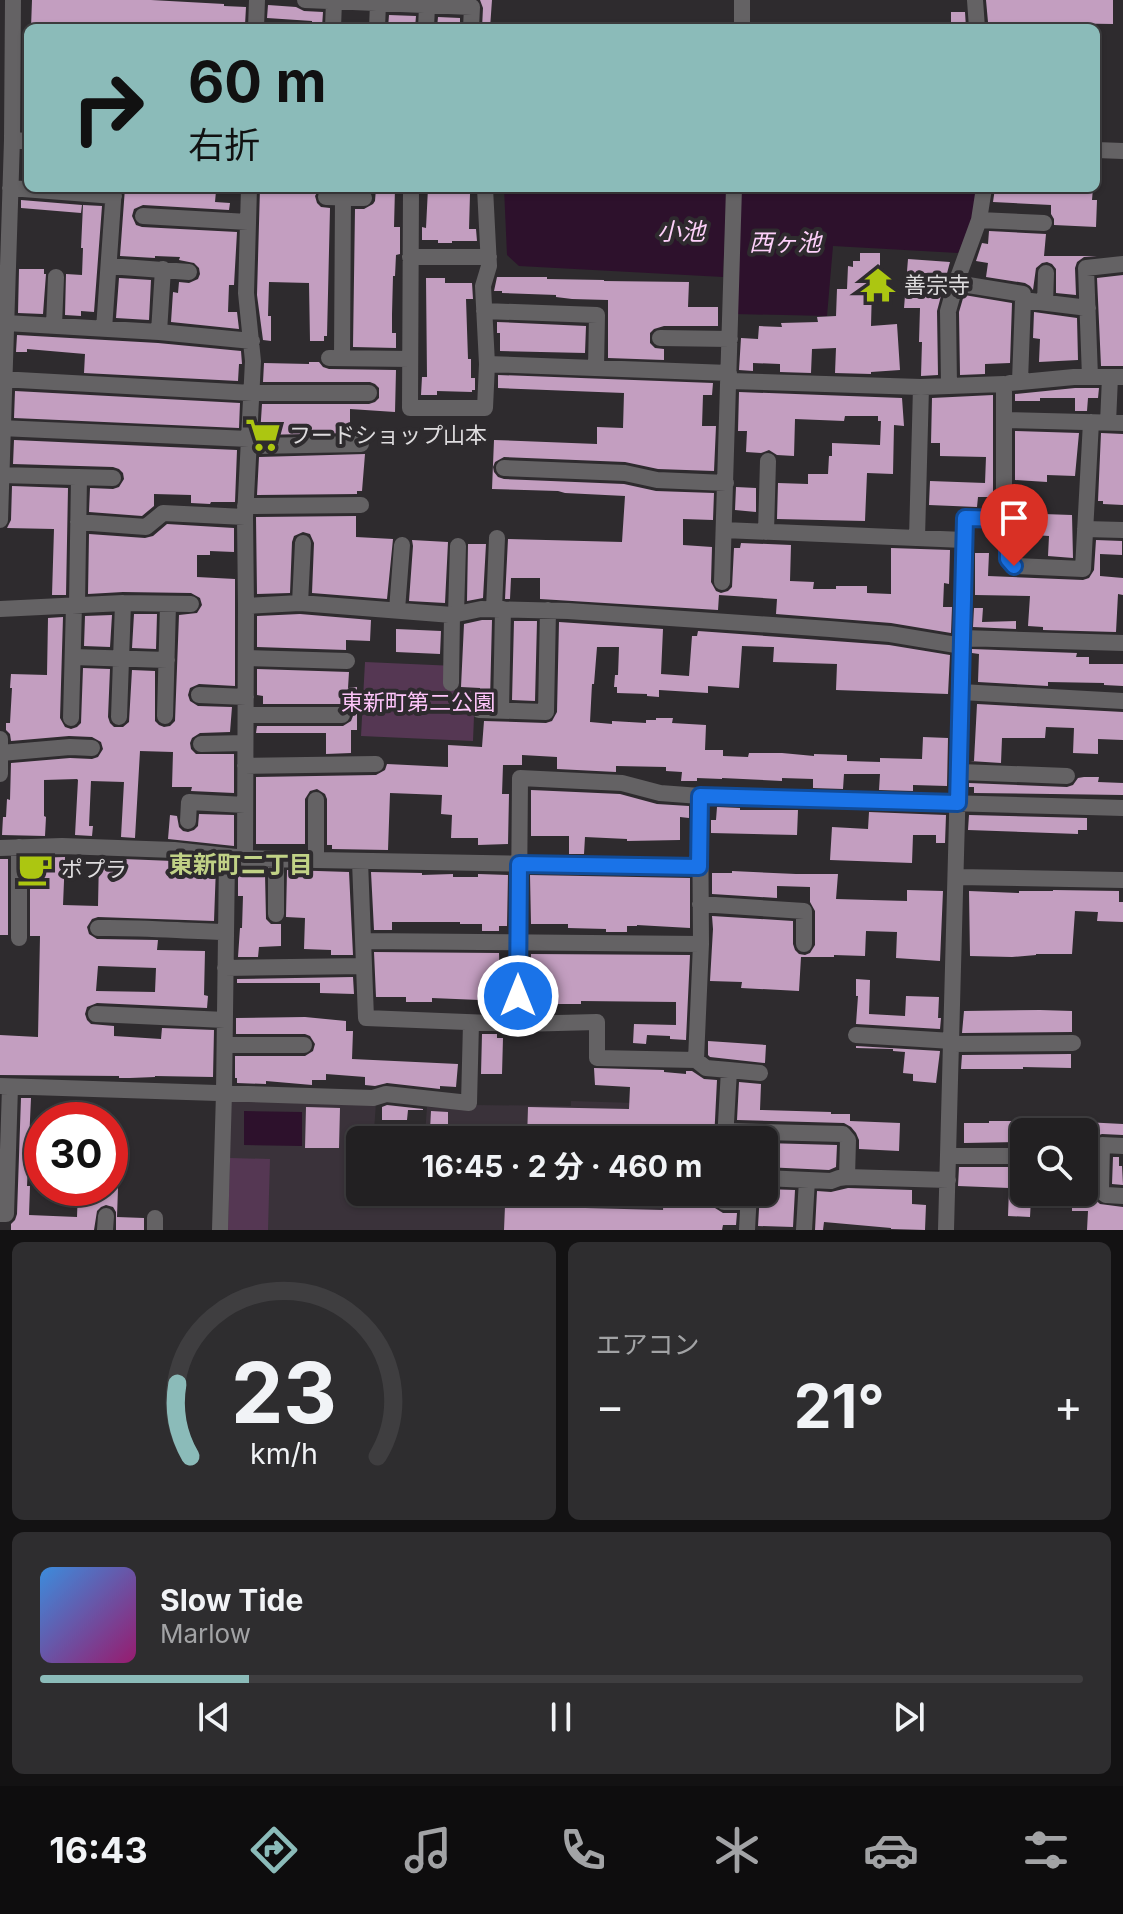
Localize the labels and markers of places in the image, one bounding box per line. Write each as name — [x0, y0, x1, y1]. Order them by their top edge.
temple icon: 善宗寺 — [859, 266, 897, 304]
place label: 善宗寺 — [904, 272, 970, 298]
supermarket icon: フードショップ山本 — [244, 416, 282, 454]
place label: フードショップ山本 — [289, 422, 487, 448]
pin — [980, 484, 1048, 566]
cafe icon: ポプラ — [16, 850, 54, 888]
place label: ポプラ — [61, 856, 127, 882]

